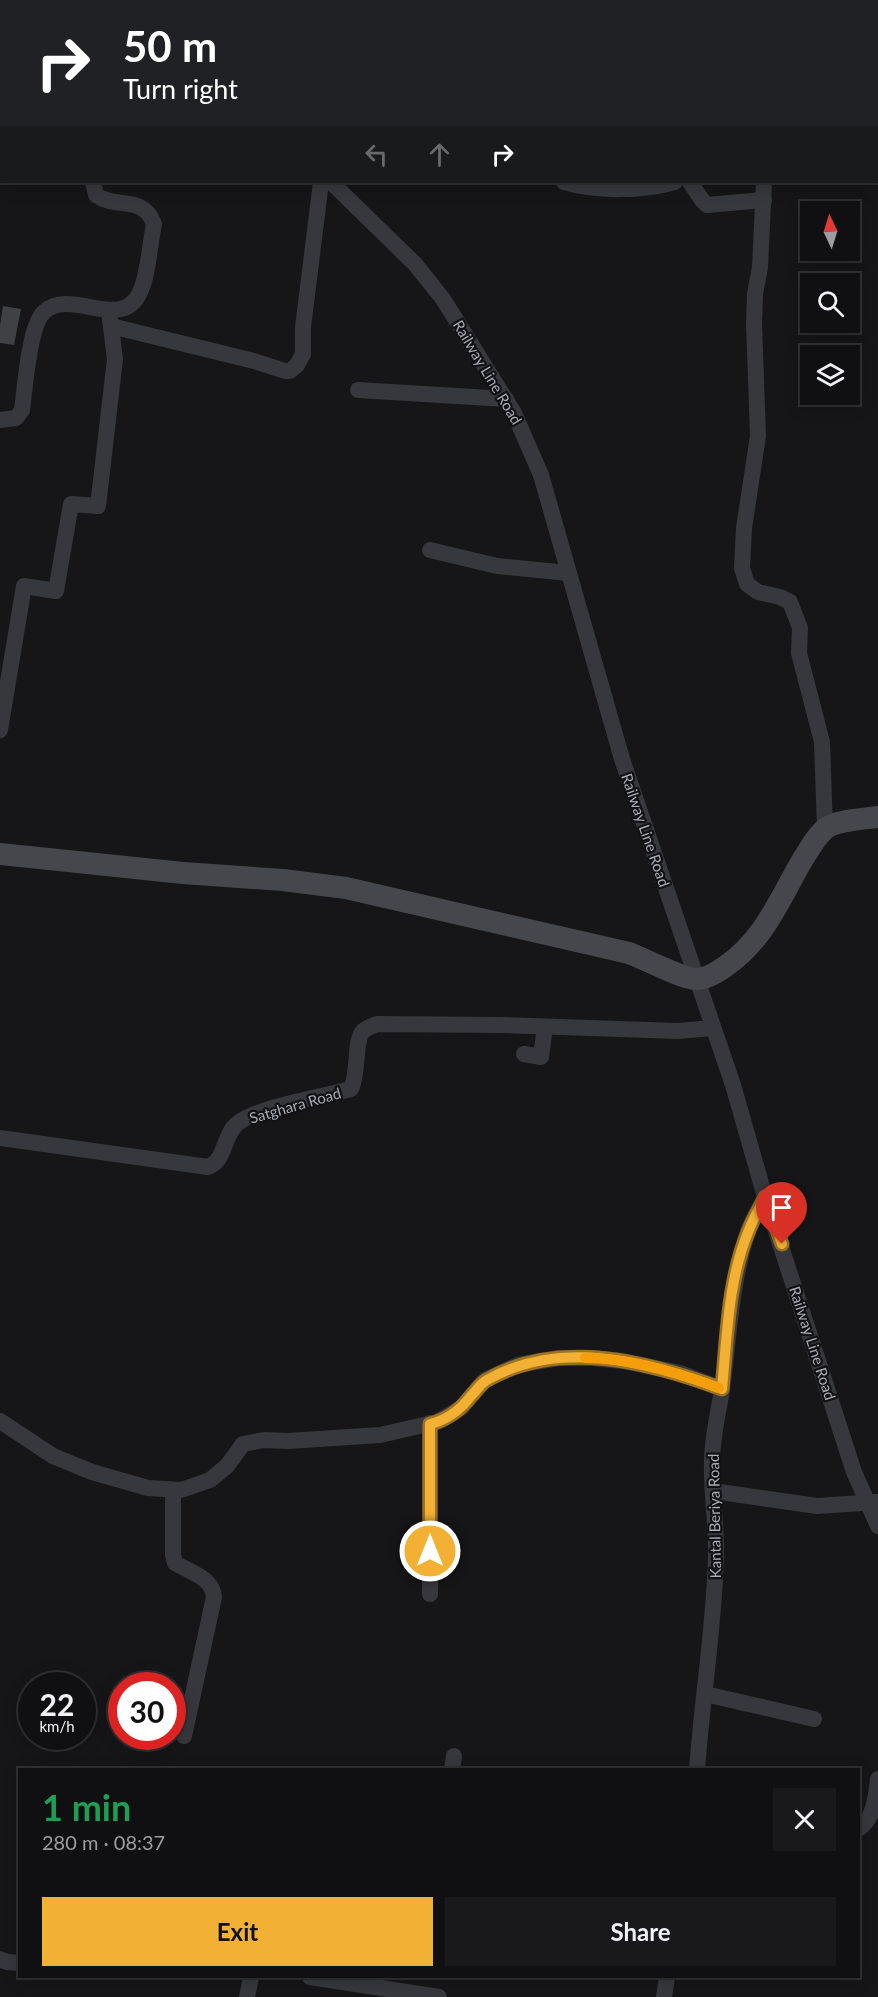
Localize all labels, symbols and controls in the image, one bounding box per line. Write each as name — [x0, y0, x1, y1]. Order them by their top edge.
text: 50 m — [123, 21, 217, 71]
icon: right — [24, 24, 102, 102]
text: Turn right — [123, 72, 238, 105]
icon: left — [360, 138, 393, 171]
icon: ahead — [423, 138, 456, 171]
icon: right — [486, 138, 519, 171]
north arrow — [800, 201, 860, 261]
map controls — [800, 201, 860, 405]
button: search — [800, 273, 860, 333]
street label: Railway Line Road — [450, 316, 526, 428]
button: layers — [800, 345, 860, 405]
street label: Railway Line Road — [618, 771, 674, 889]
street label: Satghara Road — [247, 1083, 343, 1127]
pin — [756, 1182, 807, 1244]
icon: arrive — [765, 1191, 798, 1224]
street label: Railway Line Road — [786, 1284, 840, 1402]
street label: Kantal Beriya Road — [704, 1454, 724, 1578]
position arrow — [398, 1519, 462, 1583]
speed limit sign: 30 — [108, 1672, 186, 1750]
text: 22 — [40, 1686, 74, 1722]
text: km/h — [39, 1717, 75, 1735]
text: 1 min — [42, 1785, 131, 1829]
button: close — [773, 1788, 836, 1851]
text: 280 m · 08:37 — [42, 1830, 165, 1854]
button: Exit — [42, 1897, 433, 1966]
button: Share — [445, 1897, 836, 1966]

